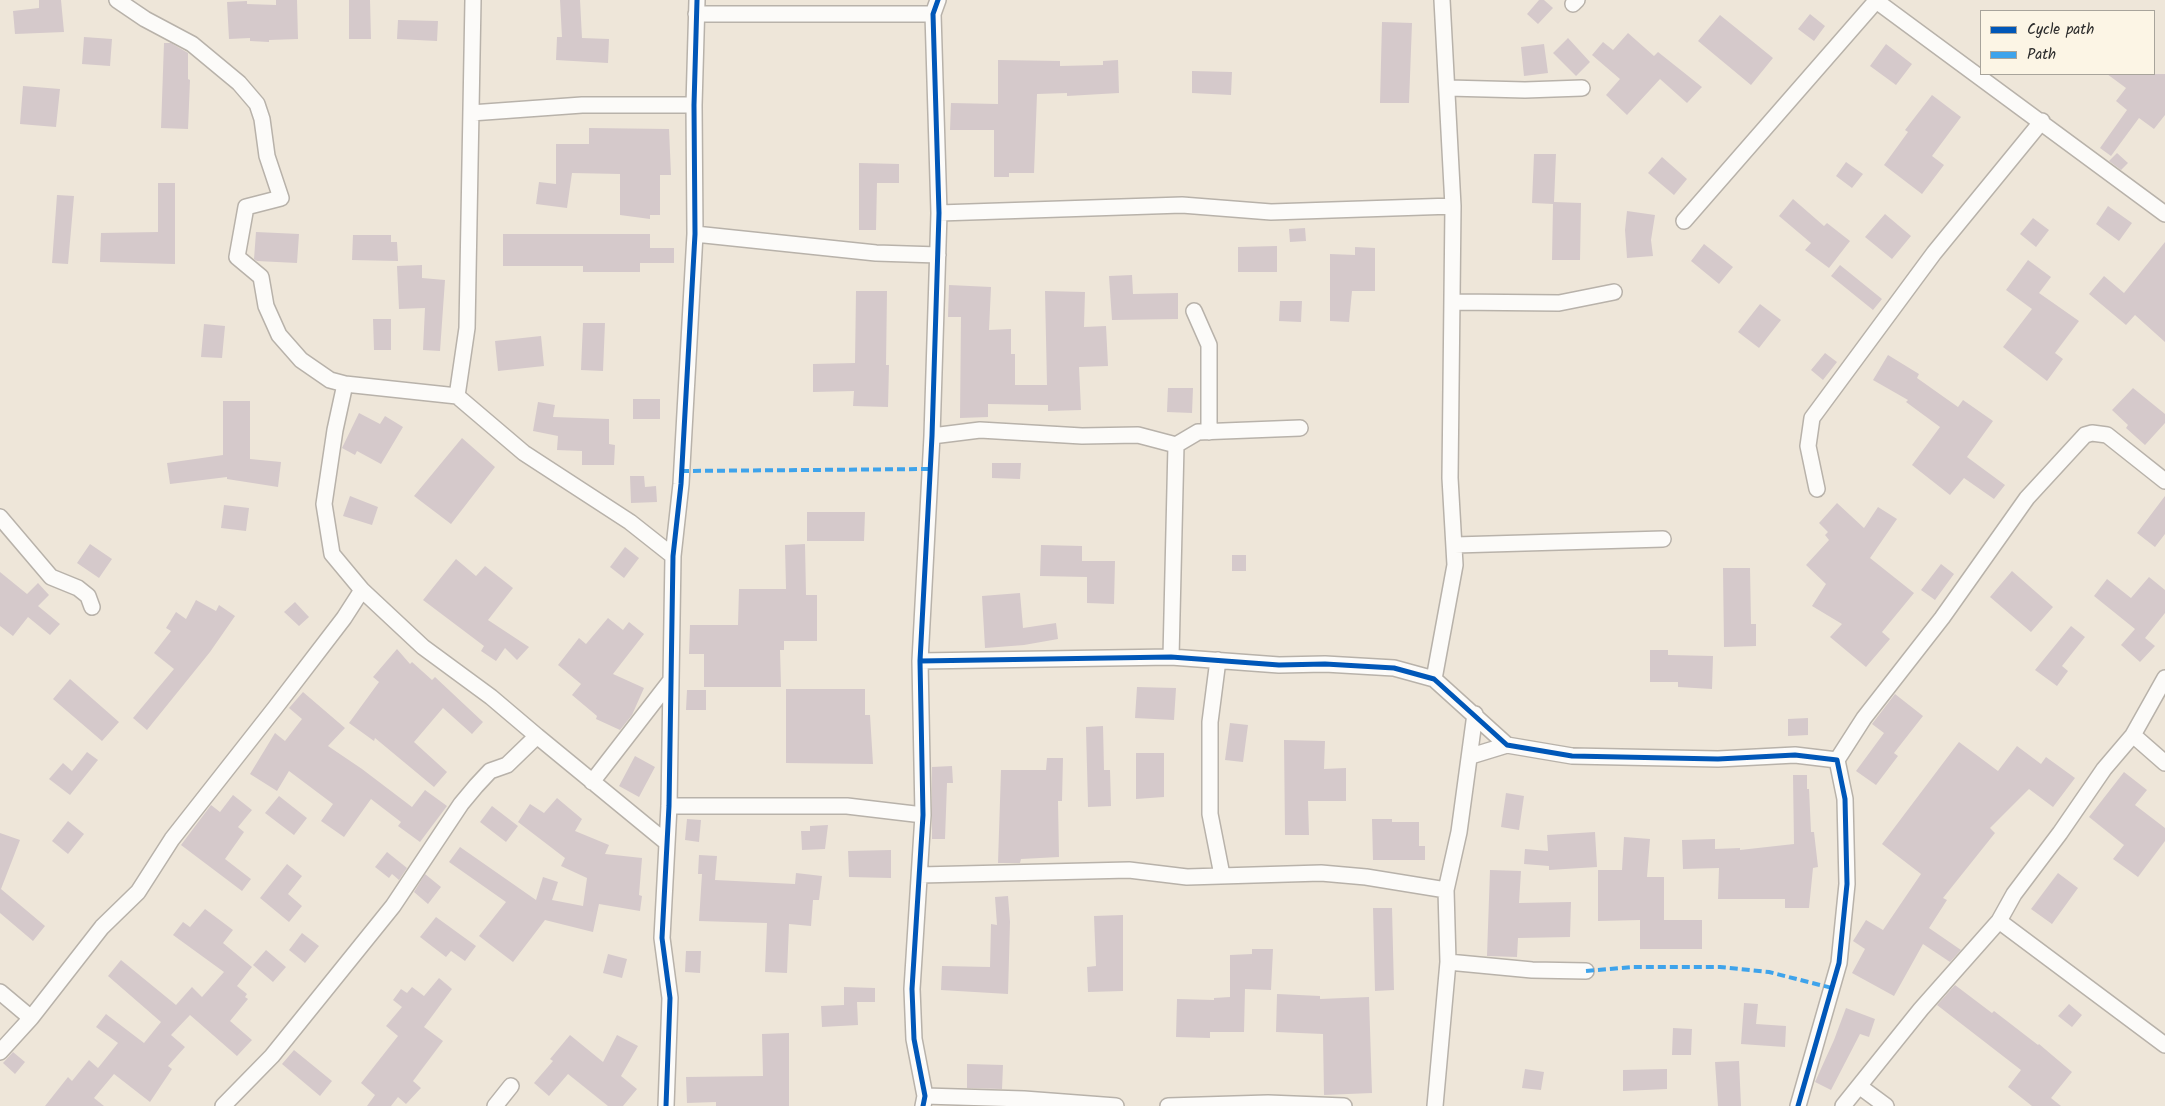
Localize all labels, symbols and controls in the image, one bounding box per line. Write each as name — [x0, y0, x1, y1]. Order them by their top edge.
legend — [1980, 10, 2155, 75]
text: Cycle path — [2027, 18, 2094, 42]
text: Path — [2027, 43, 2056, 67]

